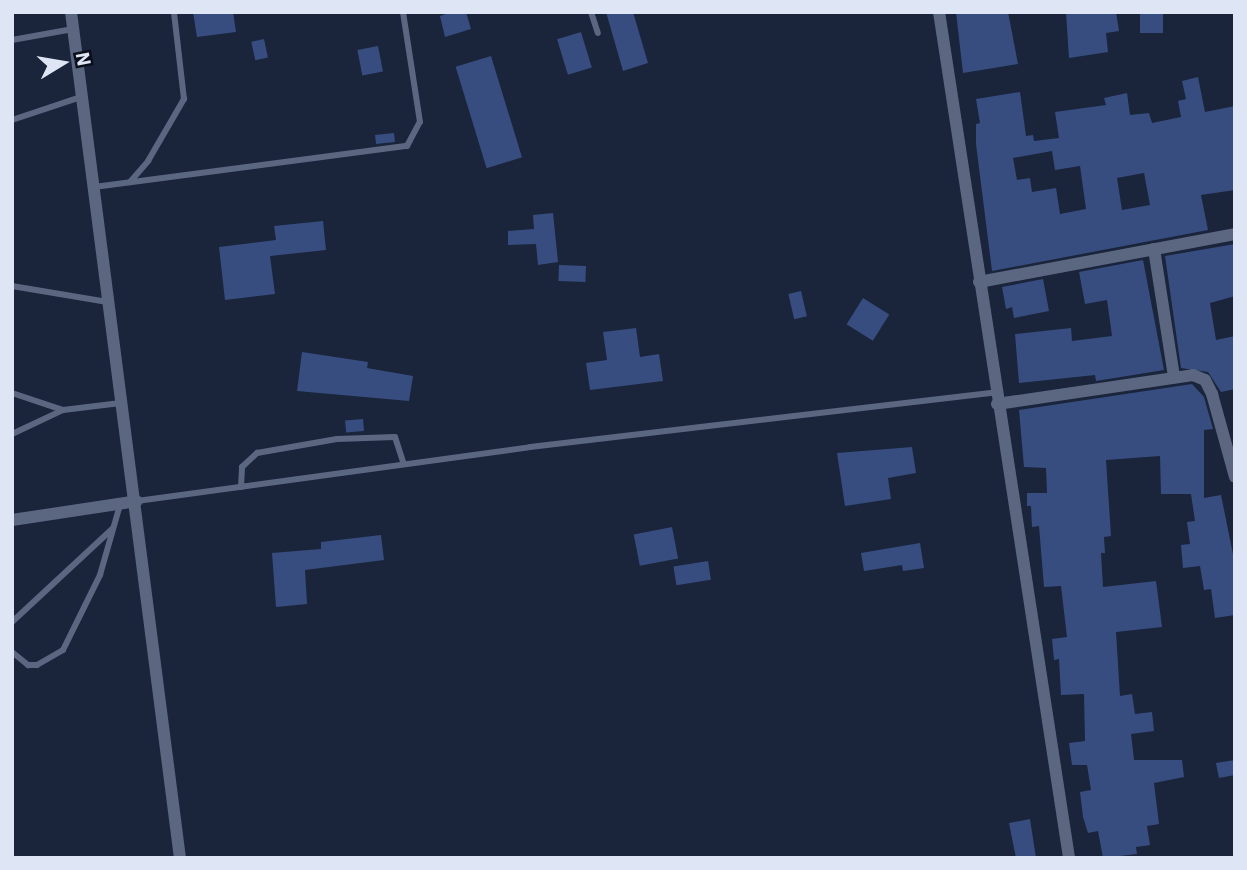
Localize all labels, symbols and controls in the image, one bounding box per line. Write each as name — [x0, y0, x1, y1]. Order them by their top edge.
north arrow — [28, 28, 98, 98]
text: N — [71, 50, 97, 68]

